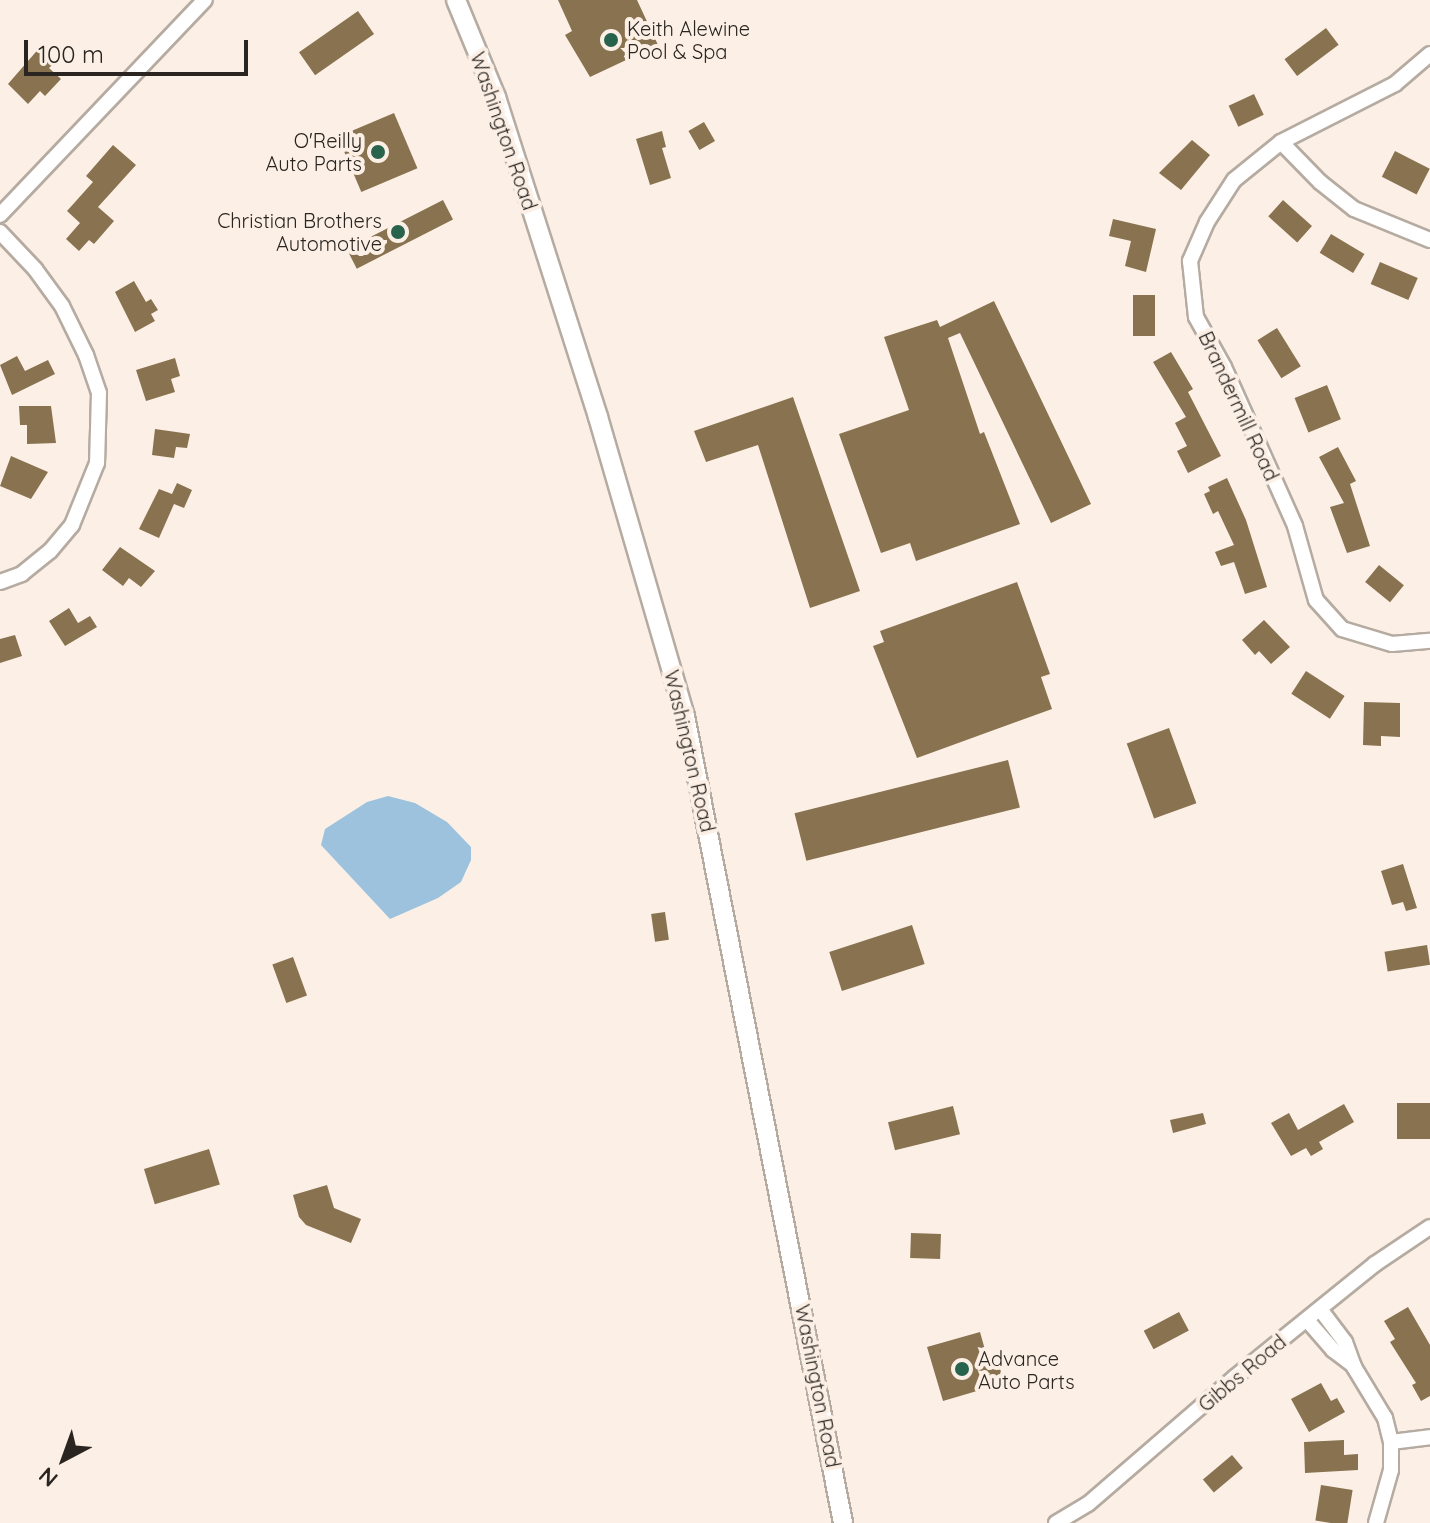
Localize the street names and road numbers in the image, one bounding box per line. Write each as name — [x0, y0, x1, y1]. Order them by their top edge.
street label: Washington Road — [466, 49, 542, 213]
street label: Brandermill Road — [1194, 327, 1284, 485]
street label: Washington Road — [660, 668, 720, 834]
street label: Washington Road — [790, 1302, 846, 1470]
street label: Gibbs Road — [1193, 1329, 1291, 1417]

